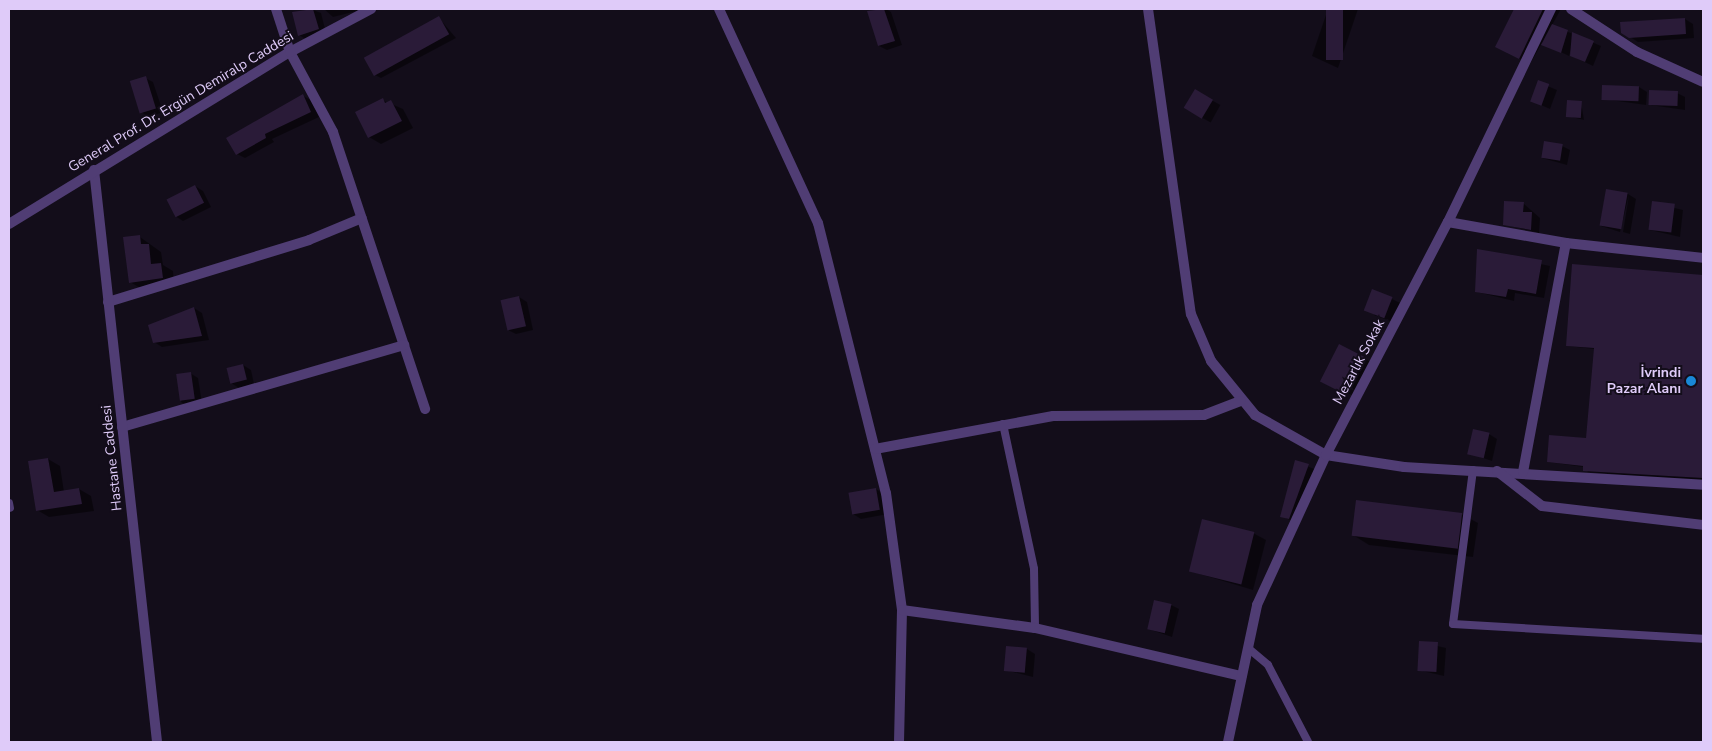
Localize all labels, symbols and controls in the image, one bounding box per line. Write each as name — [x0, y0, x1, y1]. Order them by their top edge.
street label: General Prof. Dr. Ergün Demiralp Caddesi — [65, 28, 297, 176]
street label: Mezarlık Sokak — [1330, 317, 1388, 407]
place label: İvrindi Pazar Alanı — [1607, 365, 1681, 398]
marker: İvrindi Pazar Alanı — [1685, 375, 1697, 387]
street label: Hastane Caddesi — [98, 404, 126, 512]

